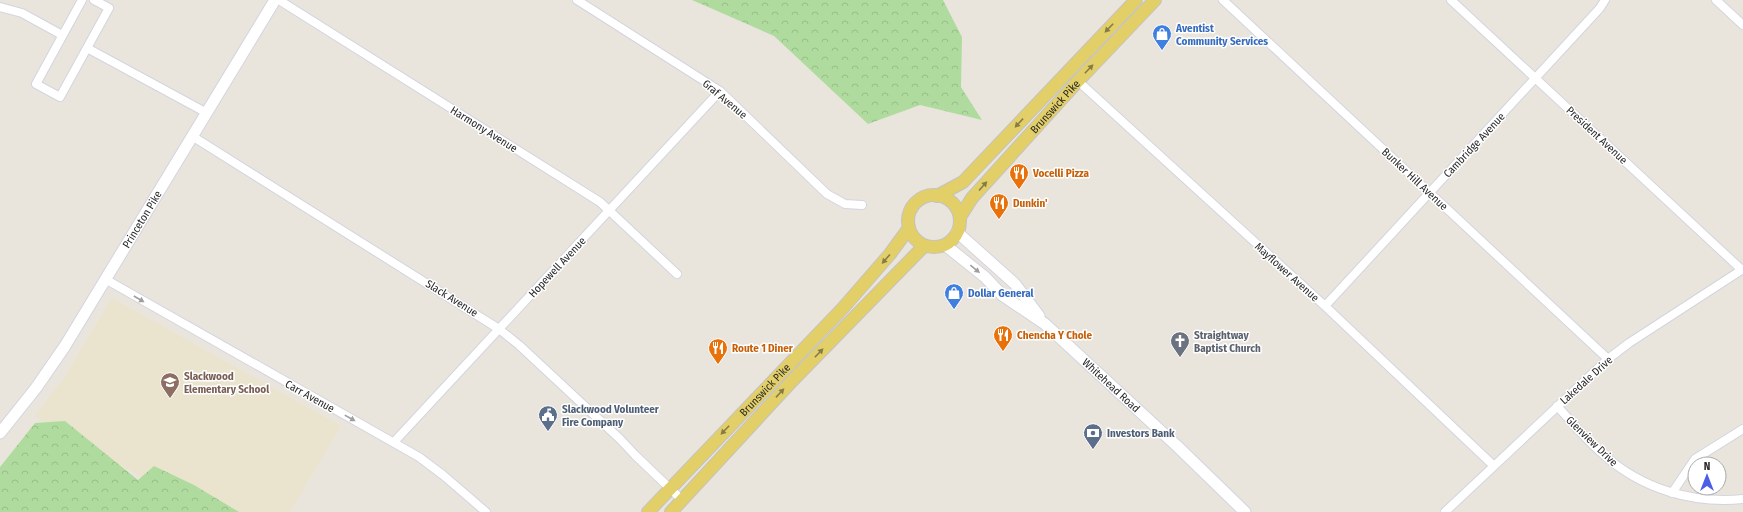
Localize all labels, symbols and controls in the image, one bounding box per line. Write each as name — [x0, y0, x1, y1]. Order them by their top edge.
place label: Aventist Community Services — [1175, 22, 1268, 48]
one-way arrow — [1104, 23, 1114, 33]
shop icon: Aventist Community Services — [1151, 23, 1173, 51]
one-way arrow — [1084, 64, 1094, 74]
street label: Graf Avenue — [700, 77, 750, 122]
street label: Brunswick Pike — [1028, 77, 1083, 136]
street label: Harmony Avenue — [448, 104, 520, 155]
street label: President Avenue — [1564, 104, 1630, 167]
street label: Cambridge Avenue — [1441, 110, 1508, 180]
one-way arrow — [1015, 117, 1024, 128]
street label: Bunker Hill Avenue — [1379, 146, 1450, 213]
restaurant icon: Vocelli Pizza — [1008, 162, 1030, 190]
place label: Vocelli Pizza — [1032, 167, 1090, 180]
one-way arrow — [978, 181, 987, 190]
street label: Princeton Pike — [120, 188, 165, 250]
restaurant icon: Dunkin' — [988, 192, 1010, 220]
place label: Dunkin' — [1013, 197, 1048, 210]
street label: Hopewell Avenue — [526, 234, 589, 300]
street label: Mayflower Avenue — [1252, 240, 1321, 305]
one-way arrow — [881, 254, 890, 265]
one-way arrow — [970, 265, 980, 274]
street label: Slack Avenue — [423, 277, 480, 320]
shop icon: Dollar General — [943, 282, 965, 310]
place label: Dollar General — [968, 287, 1035, 300]
one-way arrow — [133, 295, 145, 302]
restaurant icon: Chencha Y Chole — [992, 324, 1014, 352]
place label: Chencha Y Chole — [1017, 329, 1093, 342]
place label: Straightway Baptist Church — [1194, 329, 1261, 355]
church icon: Straightway Baptist Church — [1169, 330, 1191, 358]
restaurant icon: Route 1 Diner — [707, 337, 729, 365]
place label: Route 1 Diner — [732, 342, 794, 355]
one-way arrow — [814, 348, 824, 358]
street label: Lakedale Drive — [1557, 353, 1615, 407]
street label: Whitehead Road — [1079, 356, 1142, 415]
street label: Brunswick Pike — [737, 361, 793, 419]
place label: Slackwood Elementary School — [184, 370, 270, 396]
school or university icon: Slackwood Elementary School — [159, 371, 181, 399]
street label: Carr Avenue — [283, 378, 337, 415]
one-way arrow — [776, 388, 785, 398]
place label: Slackwood Volunteer Fire Company — [562, 403, 660, 429]
public building icon: Slackwood Volunteer Fire Company — [537, 404, 559, 432]
one-way arrow — [344, 414, 356, 421]
street label: Glenview Drive — [1563, 414, 1620, 469]
bank icon: Investors Bank — [1082, 422, 1104, 450]
one-way arrow — [720, 425, 730, 435]
place label: Investors Bank — [1107, 427, 1175, 440]
north arrow — [1687, 456, 1727, 496]
text: N — [1704, 460, 1710, 473]

